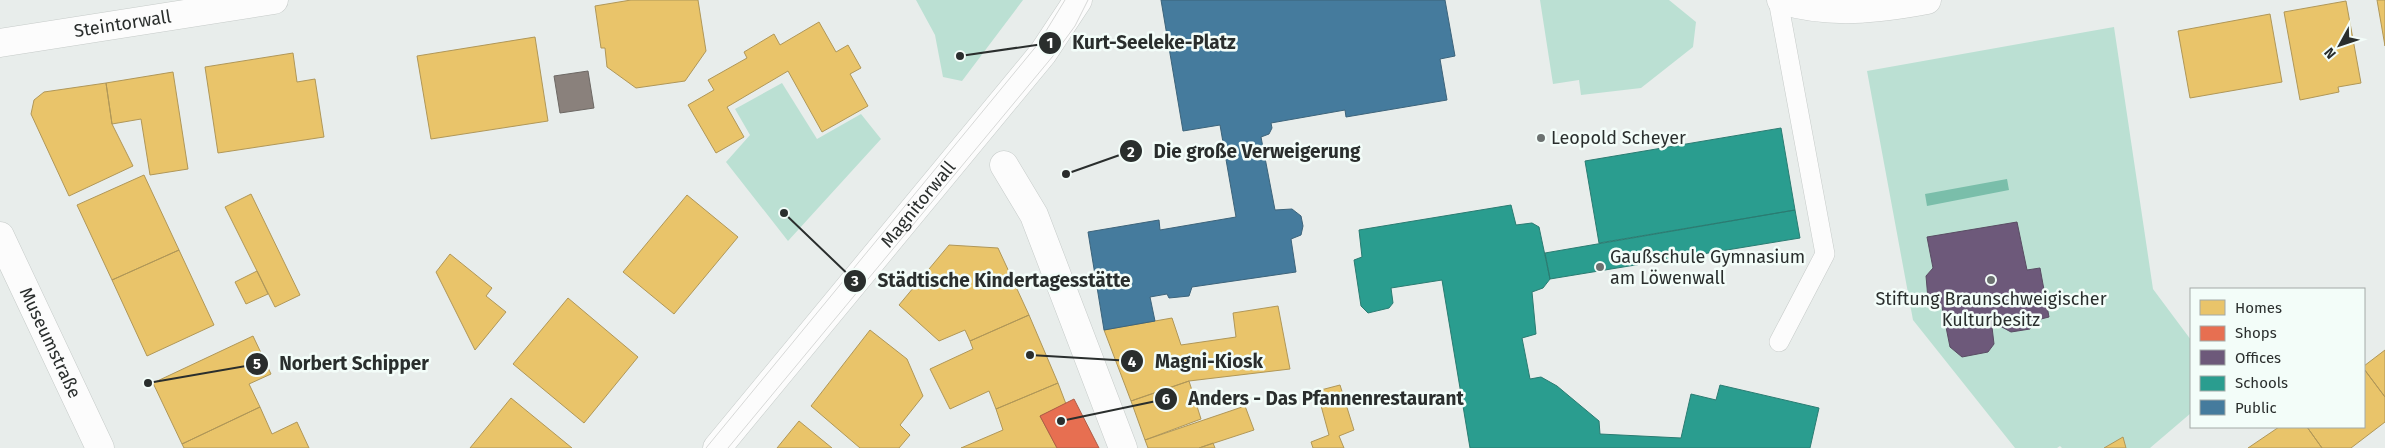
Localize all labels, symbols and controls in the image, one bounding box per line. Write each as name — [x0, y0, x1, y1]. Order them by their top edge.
street label: Steintorwall — [72, 5, 173, 42]
north arrow — [2315, 20, 2365, 70]
callout: Kurt-Seeleke-Platz — [1038, 26, 1246, 60]
text: Kurt-Seeleke-Platz — [1072, 31, 1236, 54]
text: 1 — [1047, 34, 1053, 52]
text: N — [2321, 44, 2340, 62]
place label: Leopold Scheyer — [1551, 127, 1686, 149]
marker: Leopold Scheyer — [1535, 132, 1547, 144]
callout: Die große Verweigerung — [1118, 134, 1370, 168]
text: Die große Verweigerung — [1154, 140, 1361, 163]
text: 2 — [1127, 143, 1135, 161]
street label: Magnitorwall — [876, 157, 960, 252]
place label: Gaußschule Gymnasium am Löwenwall — [1610, 246, 1805, 289]
marker: Gaußschule Gymnasium am Löwenwall — [1594, 261, 1606, 273]
callout: Städtische Kindertagesstätte — [842, 264, 1140, 298]
text: Städtische Kindertagesstätte — [878, 269, 1131, 292]
text: 3 — [850, 272, 859, 290]
marker: Stiftung Braunschweigischer Kulturbesitz — [1985, 274, 1997, 286]
street label: Museumstraße — [15, 284, 86, 402]
place label: Stiftung Braunschweigischer Kulturbesitz — [1875, 288, 2107, 331]
legend — [2190, 288, 2365, 428]
text: Homes — [2235, 299, 2282, 317]
text: Shops — [2235, 324, 2277, 342]
callout: Magni-Kiosk — [1120, 344, 1273, 378]
callout: Norbert Schipper — [244, 347, 439, 381]
text: Offices — [2235, 349, 2281, 367]
text: Magni-Kiosk — [1155, 350, 1263, 373]
text: Norbert Schipper — [279, 352, 429, 375]
text: 4 — [1128, 353, 1137, 371]
text: 5 — [253, 355, 261, 373]
text: Schools — [2235, 374, 2288, 392]
callout: Anders - Das Pfannenrestaurant — [1153, 382, 1474, 416]
text: Anders - Das Pfannenrestaurant — [1187, 387, 1464, 410]
text: 6 — [1162, 390, 1171, 408]
text: Public — [2235, 399, 2277, 417]

